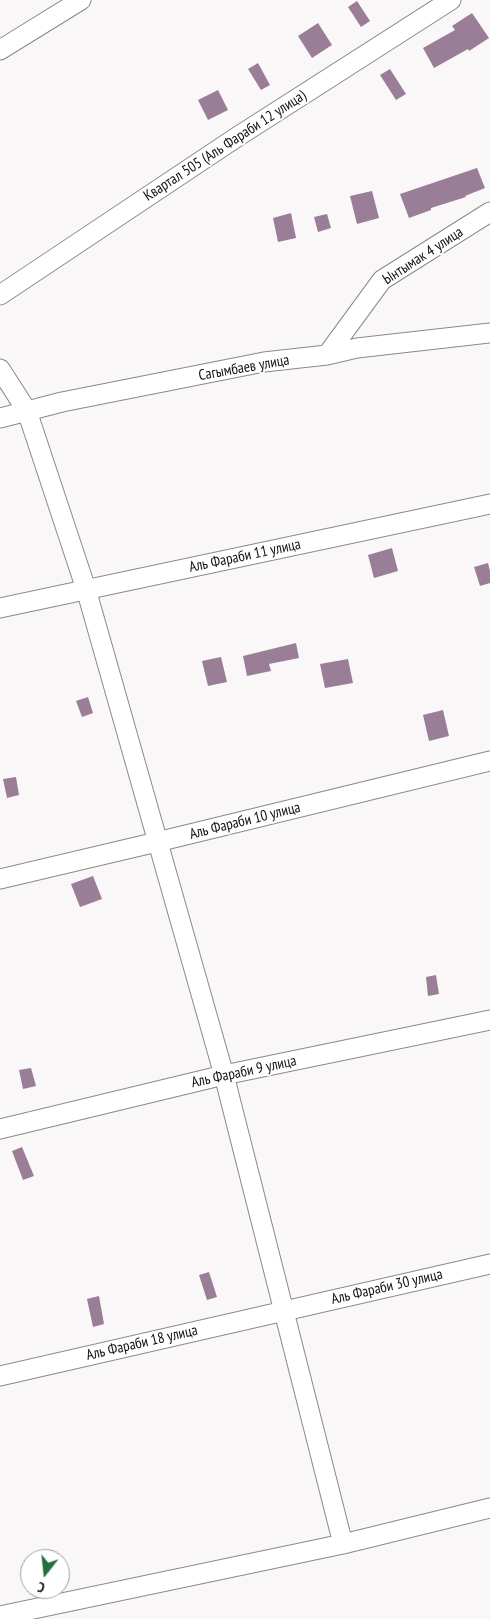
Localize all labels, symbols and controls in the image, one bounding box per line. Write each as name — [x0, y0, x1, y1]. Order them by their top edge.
street label: Квартал 505 (Аль Фараби 12 улица) — [140, 87, 310, 205]
street label: Ынтымак 4 улица — [379, 223, 467, 289]
street label: Сагымбаев улица — [197, 351, 291, 385]
street label: Аль Фараби 11 улица — [188, 535, 302, 577]
street label: Аль Фараби 10 улица — [188, 799, 302, 843]
street label: Аль Фараби 9 улица — [190, 1052, 298, 1092]
street label: Аль Фараби 30 улица — [330, 1265, 444, 1309]
street label: Аль Фараби 18 улица — [85, 1321, 199, 1365]
north arrow — [20, 1549, 70, 1599]
text: С — [36, 1578, 47, 1597]

